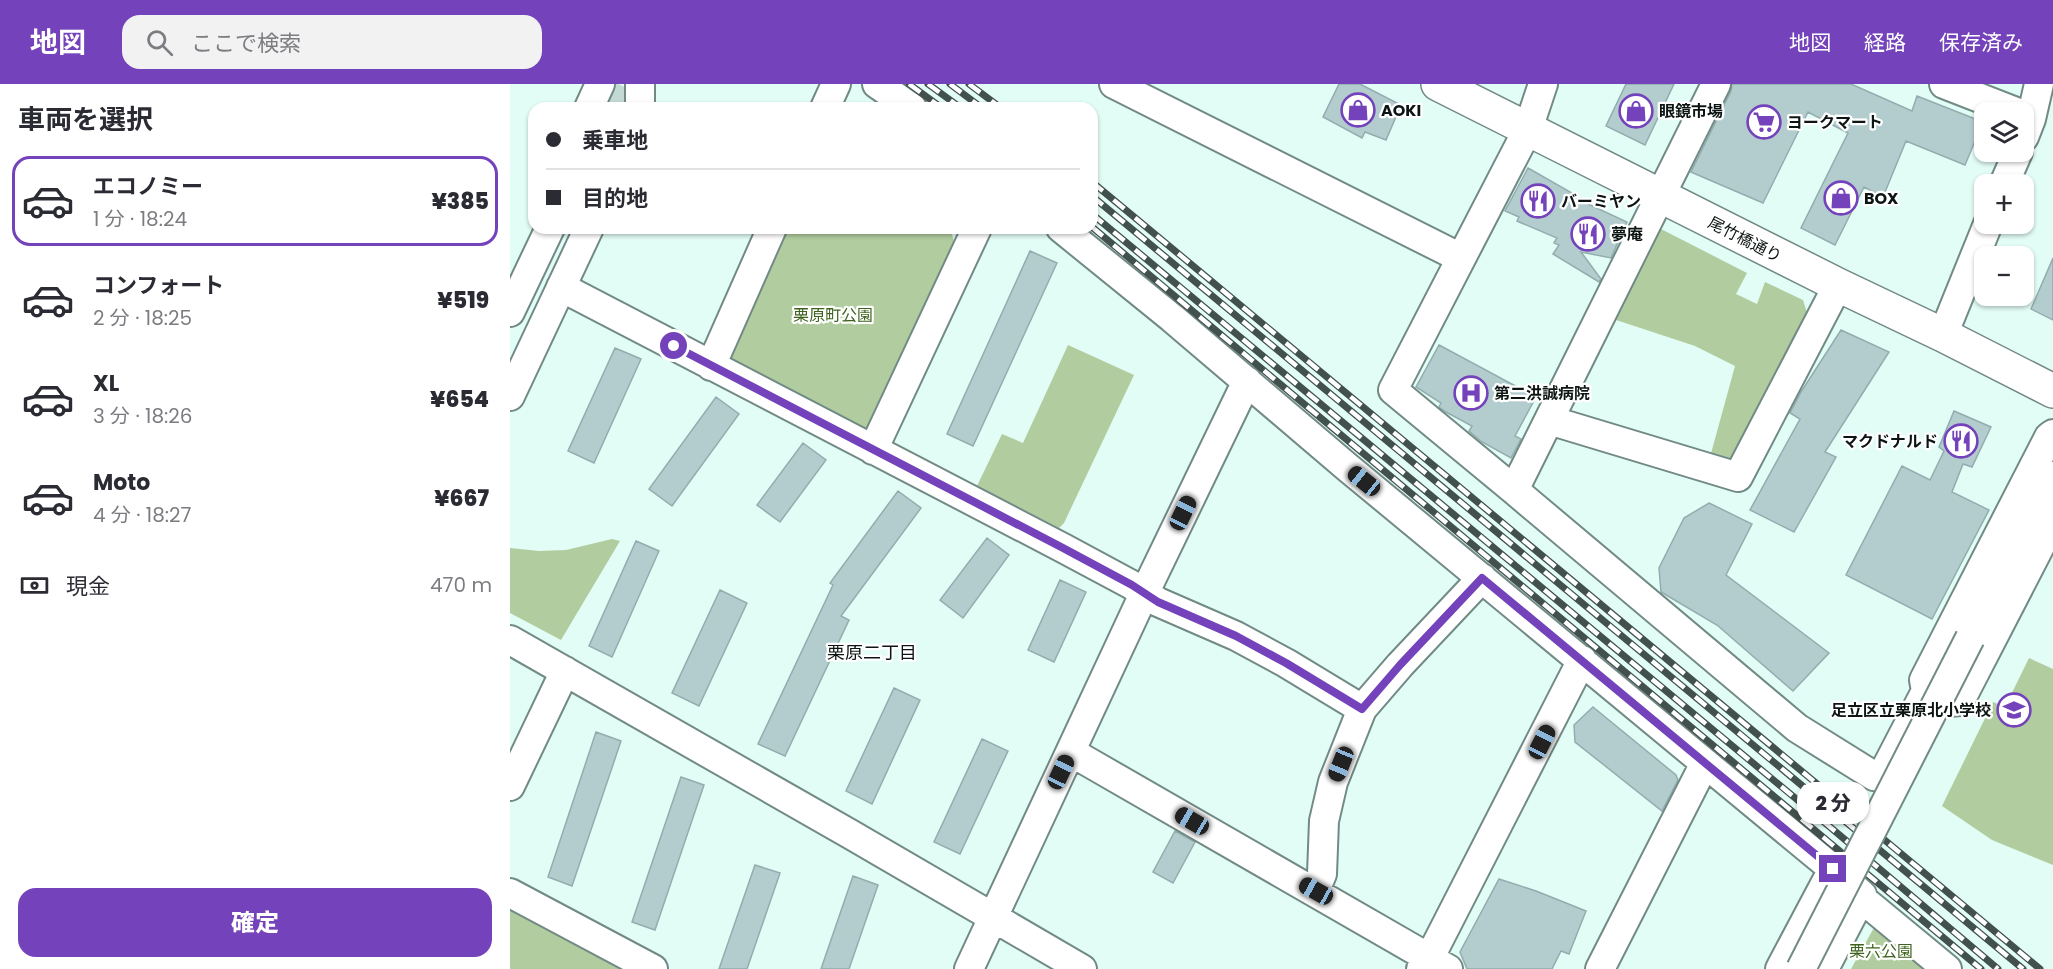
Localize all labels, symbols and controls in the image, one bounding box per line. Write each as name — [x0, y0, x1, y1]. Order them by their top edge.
search box — [122, 15, 542, 69]
text: 地図 — [30, 23, 86, 62]
icon: search — [143, 26, 176, 59]
text: ここで検索 — [191, 28, 301, 59]
text: 地図 — [1789, 28, 1831, 57]
text: 経路 — [1864, 28, 1906, 57]
text: 保存済み — [1939, 28, 2023, 57]
shop icon: AOKI — [1340, 92, 1376, 128]
shop icon: 眼鏡市場 — [1618, 93, 1654, 129]
place label: AOKI — [1381, 99, 1421, 122]
place label: 眼鏡市場 — [1659, 100, 1723, 123]
text: 車両を選択 — [18, 101, 153, 138]
map controls — [1974, 102, 2034, 306]
button: layers — [1974, 102, 2034, 162]
supermarket icon: ヨークマート — [1746, 104, 1782, 140]
place label: ヨークマート — [1787, 111, 1883, 134]
text: 乗車地 — [582, 125, 648, 156]
text: エコノミー — [93, 171, 203, 202]
icon: car — [21, 174, 75, 228]
button: + — [1974, 174, 2034, 234]
shop icon: BOX — [1823, 180, 1859, 216]
text: 目的地 — [582, 183, 648, 214]
restaurant icon: バーミヤン — [1520, 183, 1556, 219]
text: ¥385 — [431, 186, 489, 217]
place label: BOX — [1864, 187, 1899, 210]
place label: バーミヤン — [1561, 190, 1641, 213]
text: 1 分 · 18:24 — [93, 205, 187, 233]
street label: 尾竹橋通り — [1704, 211, 1786, 268]
restaurant icon: 夢庵 — [1570, 216, 1606, 252]
place label: 夢庵 — [1611, 223, 1643, 246]
button: − — [1974, 246, 2034, 306]
text: コンフォート — [93, 270, 224, 301]
icon: car — [21, 273, 75, 327]
text: ¥519 — [437, 285, 489, 316]
text: 2 分 · 18:25 — [93, 304, 192, 332]
park label: 栗原町公園 — [793, 304, 873, 327]
route start — [660, 332, 687, 359]
text: XL — [93, 368, 119, 399]
icon: car — [21, 372, 75, 426]
hospital icon: 第二洪誠病院 — [1453, 375, 1489, 411]
place label: 第二洪誠病院 — [1494, 382, 1590, 405]
text: ¥654 — [430, 384, 489, 415]
text: 3 分 · 18:26 — [93, 402, 193, 430]
restaurant icon: マクドナルド — [1943, 423, 1979, 459]
place label: マクドナルド — [1842, 430, 1938, 453]
car — [1344, 463, 1384, 499]
text: Moto — [93, 467, 150, 498]
icon: car — [21, 471, 75, 525]
text: ¥667 — [434, 483, 489, 514]
car — [1167, 493, 1199, 533]
text: 4 分 · 18:27 — [93, 501, 192, 529]
icon: cash — [18, 569, 51, 602]
text: 現金 — [66, 571, 110, 602]
text: 470 m — [430, 571, 492, 599]
district label: 栗原二丁目 — [827, 640, 917, 665]
school or university icon: 足立区立栗原北小学校 — [1996, 692, 2032, 728]
place label: 足立区立栗原北小学校 — [1831, 699, 1991, 722]
car — [1526, 722, 1558, 762]
car — [1326, 744, 1356, 784]
car — [1045, 752, 1077, 792]
callout: 2 分 — [1797, 782, 1869, 824]
text: 2 分 — [1815, 789, 1851, 817]
car — [1172, 804, 1212, 838]
route end — [1819, 855, 1846, 882]
car — [1296, 874, 1336, 908]
button: 確定 — [18, 888, 492, 957]
park label: 栗六公園 — [1849, 940, 1913, 963]

